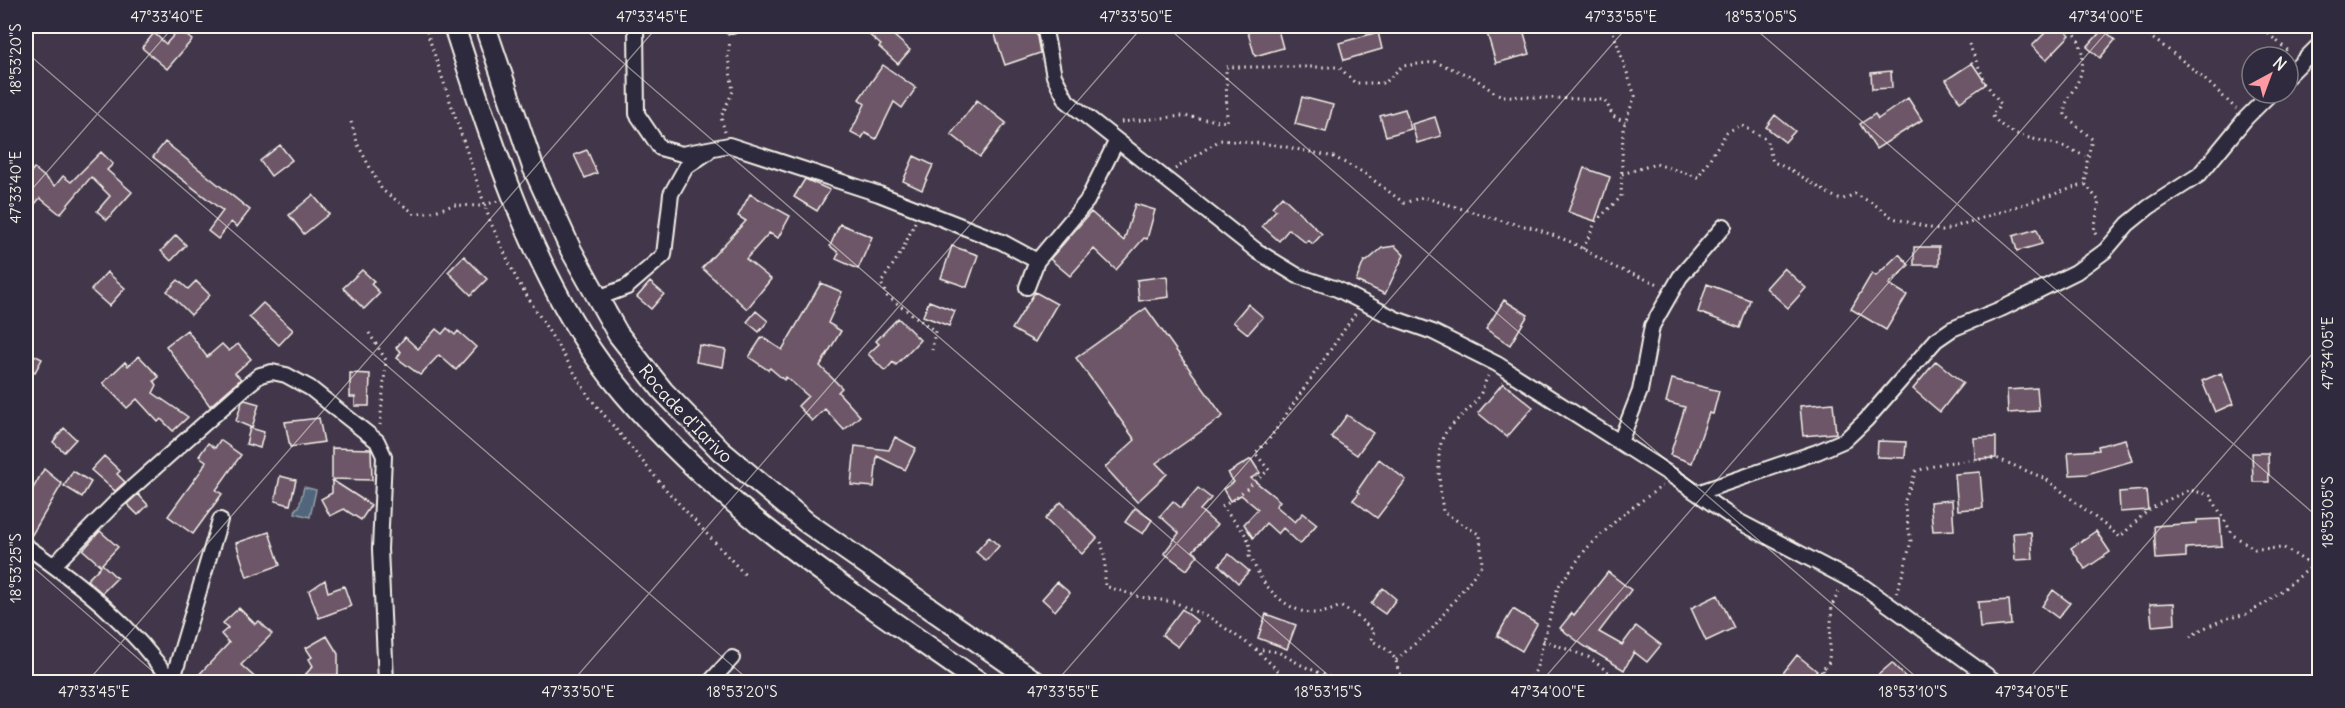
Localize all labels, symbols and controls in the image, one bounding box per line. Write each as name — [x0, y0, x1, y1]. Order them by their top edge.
text: 47°33'40"E — [131, 7, 204, 26]
text: 47°33'45"E — [616, 7, 688, 26]
text: 47°33'50"E — [1099, 7, 1173, 26]
text: 47°33'55"E — [1585, 7, 1657, 26]
text: 18°53'05"S — [1725, 7, 1797, 26]
text: 47°34'00"E — [2069, 7, 2143, 26]
text: 18°53'20"S — [6, 23, 25, 95]
north arrow — [2240, 45, 2300, 105]
text: N — [2269, 53, 2291, 75]
text: 47°33'40"E — [6, 150, 25, 223]
text: 47°34'05"E — [2318, 316, 2337, 390]
street label: Rocade d'Iarivo — [634, 359, 738, 468]
text: 18°53'05"S — [2318, 476, 2337, 548]
text: 18°53'25"S — [6, 533, 25, 603]
text: 47°33'45"E — [58, 682, 130, 701]
text: 47°33'50"E — [541, 682, 615, 701]
text: 18°53'20"S — [706, 682, 778, 701]
text: 47°33'55"E — [1027, 682, 1099, 701]
text: 18°53'15"S — [1294, 682, 1362, 701]
text: 47°34'00"E — [1511, 682, 1585, 701]
text: 18°53'10"S — [1879, 682, 1947, 701]
text: 47°34'05"E — [1995, 682, 2069, 701]

